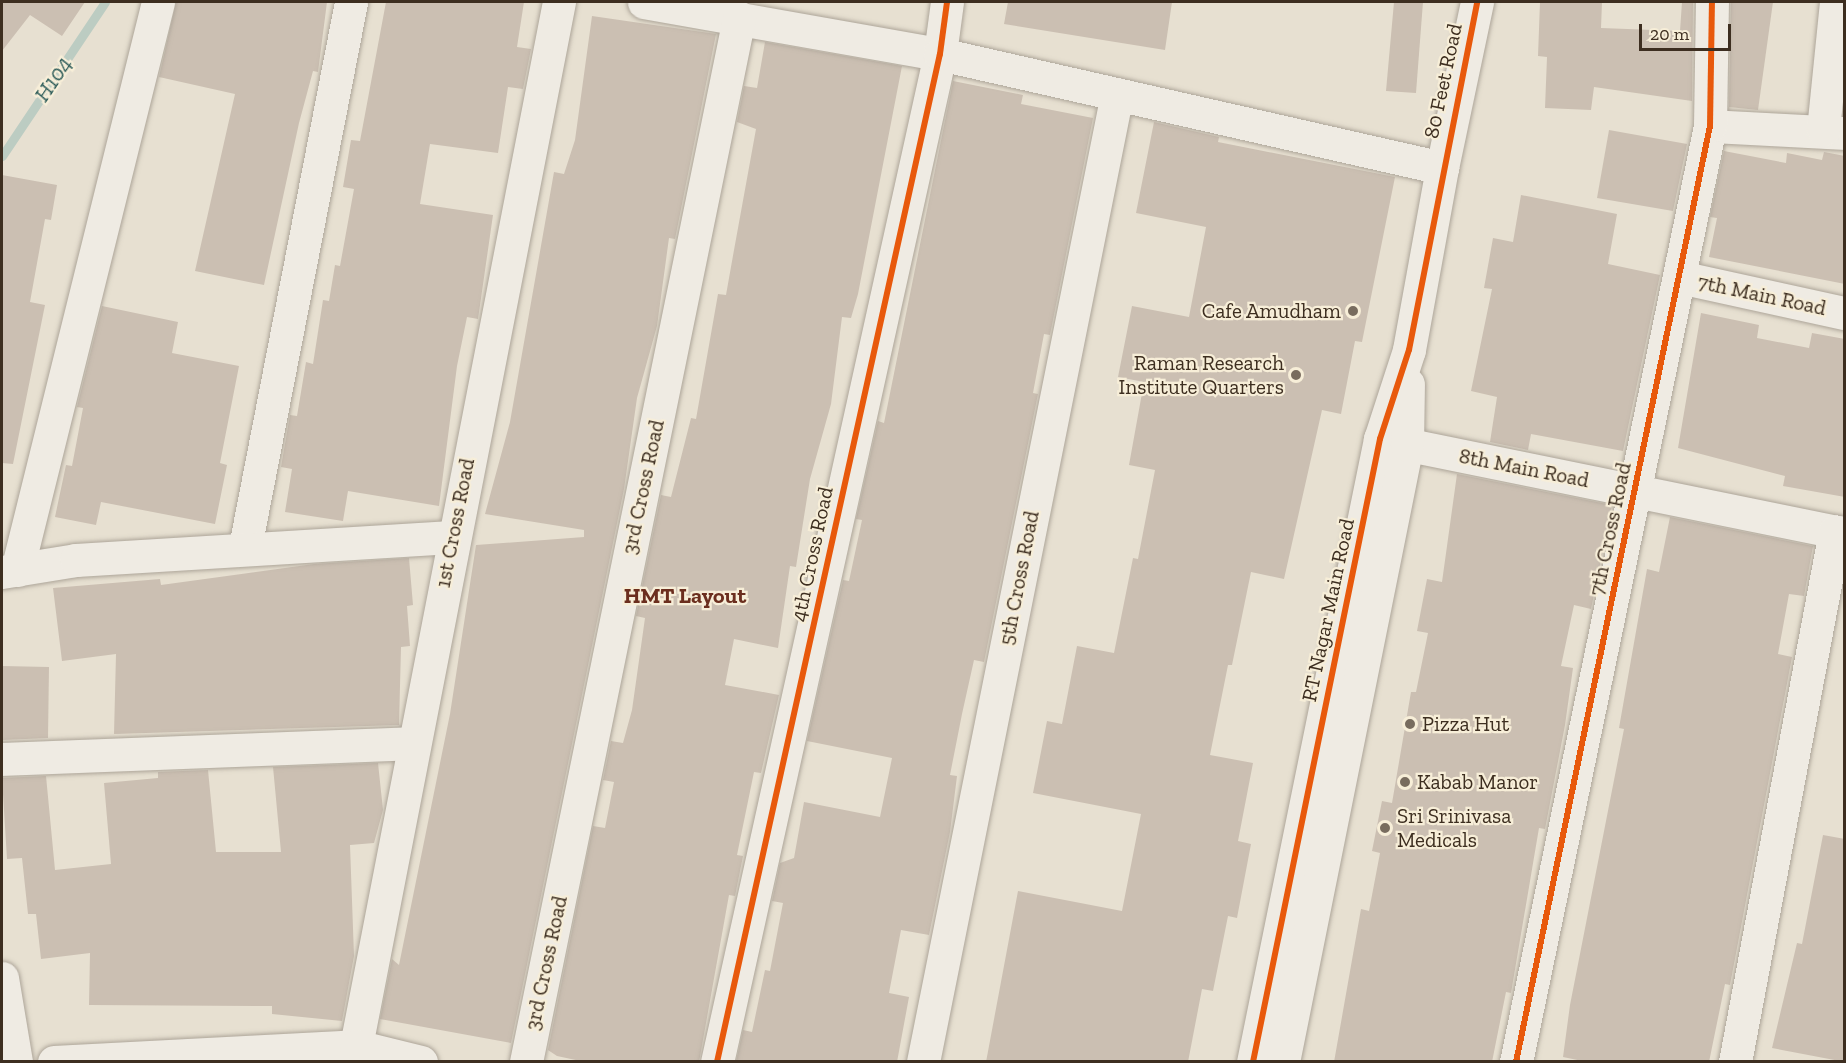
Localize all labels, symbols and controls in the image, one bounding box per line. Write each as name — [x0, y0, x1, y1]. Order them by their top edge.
scale bar — [1642, 12, 1734, 50]
street label: 80 Feet Road — [1419, 21, 1467, 141]
text: 20 m — [1650, 23, 1689, 45]
water label: H104 — [29, 52, 77, 106]
street label: 7th Main Road — [1696, 269, 1828, 321]
place label: Cafe Amudham — [1201, 298, 1341, 324]
marker: Cafe Amudham — [1346, 304, 1360, 318]
place label: Raman Research Institute Quarters — [1118, 350, 1284, 400]
marker: Raman Research Institute Quarters — [1289, 368, 1303, 382]
street label: 3rd Cross Road — [616, 417, 670, 557]
street label: 8th Main Road — [1457, 443, 1591, 493]
street label: 1st Cross Road — [430, 456, 480, 590]
street label: 7th Cross Road — [1584, 460, 1636, 598]
street label: 4th Cross Road — [785, 484, 839, 624]
street label: 5th Cross Road — [994, 509, 1044, 647]
street label: RT Nagar Main Road — [1296, 516, 1360, 704]
district label: HMT Layout — [624, 583, 746, 609]
place label: Pizza Hut — [1422, 711, 1509, 737]
marker: Pizza Hut — [1403, 717, 1417, 731]
place label: Kabab Manor — [1417, 769, 1538, 795]
marker: Kabab Manor — [1398, 775, 1412, 789]
place label: Sri Srinivasa Medicals — [1397, 803, 1511, 853]
marker: Sri Srinivasa Medicals — [1378, 821, 1392, 835]
street label: 3rd Cross Road — [519, 893, 573, 1033]

